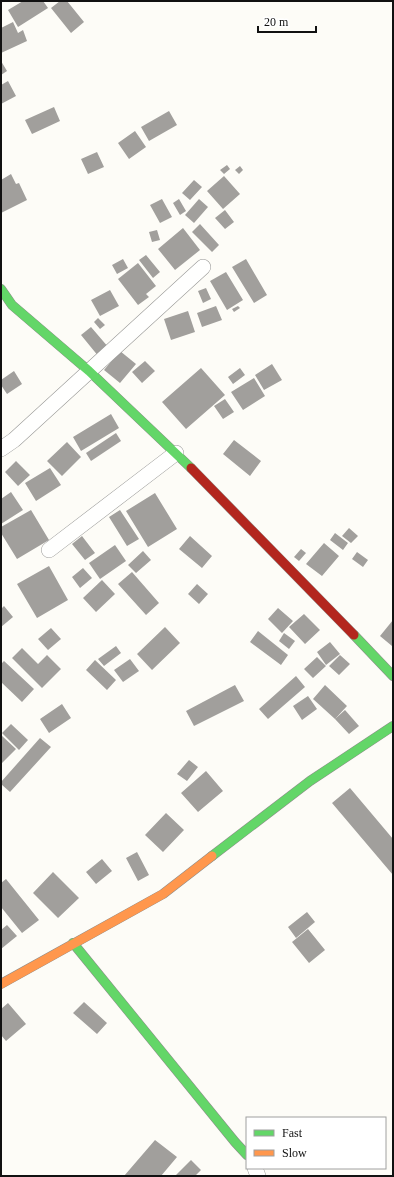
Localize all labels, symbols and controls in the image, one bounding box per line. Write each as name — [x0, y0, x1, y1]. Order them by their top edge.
scale bar — [258, 8, 316, 34]
text: 20 m — [264, 15, 289, 29]
legend — [246, 1117, 386, 1169]
text: Fast — [282, 1126, 303, 1140]
text: Slow — [282, 1146, 307, 1160]

